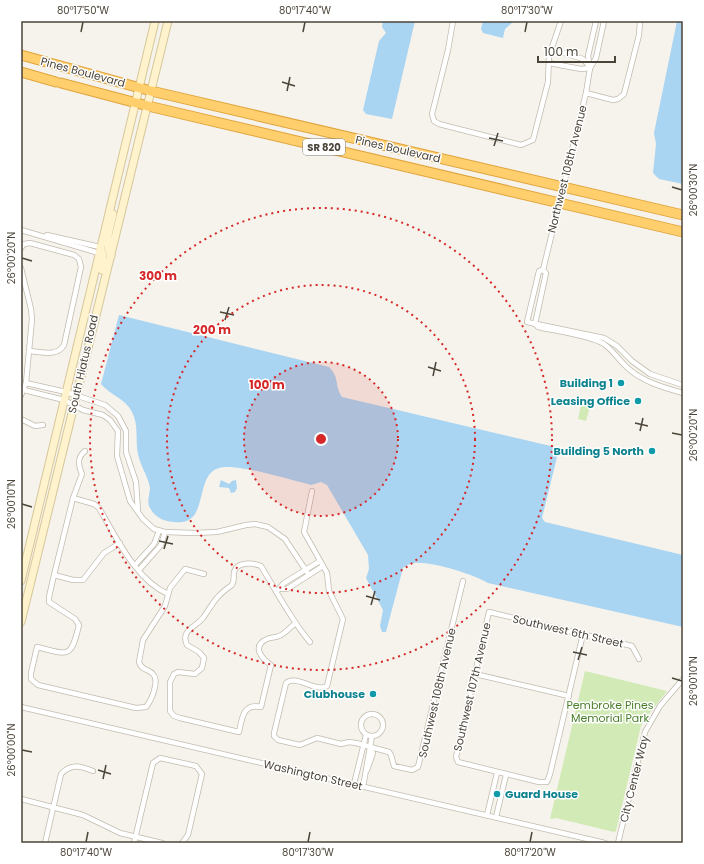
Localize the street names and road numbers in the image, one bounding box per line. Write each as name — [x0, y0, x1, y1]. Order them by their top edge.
street label: Pines Boulevard — [39, 53, 127, 91]
street label: Northwest 108th Avenue — [543, 103, 591, 235]
street label: Pines Boulevard — [354, 131, 442, 167]
road number: SR 820 — [303, 139, 345, 155]
street label: South Hiatus Road — [64, 313, 102, 415]
street label: Southwest 6th Street — [511, 610, 625, 652]
street label: Southwest 107th Avenue — [449, 621, 495, 753]
street label: Southwest 108th Avenue — [414, 626, 460, 759]
street label: City Center Way — [615, 733, 653, 824]
street label: Washington Street — [262, 756, 364, 794]

